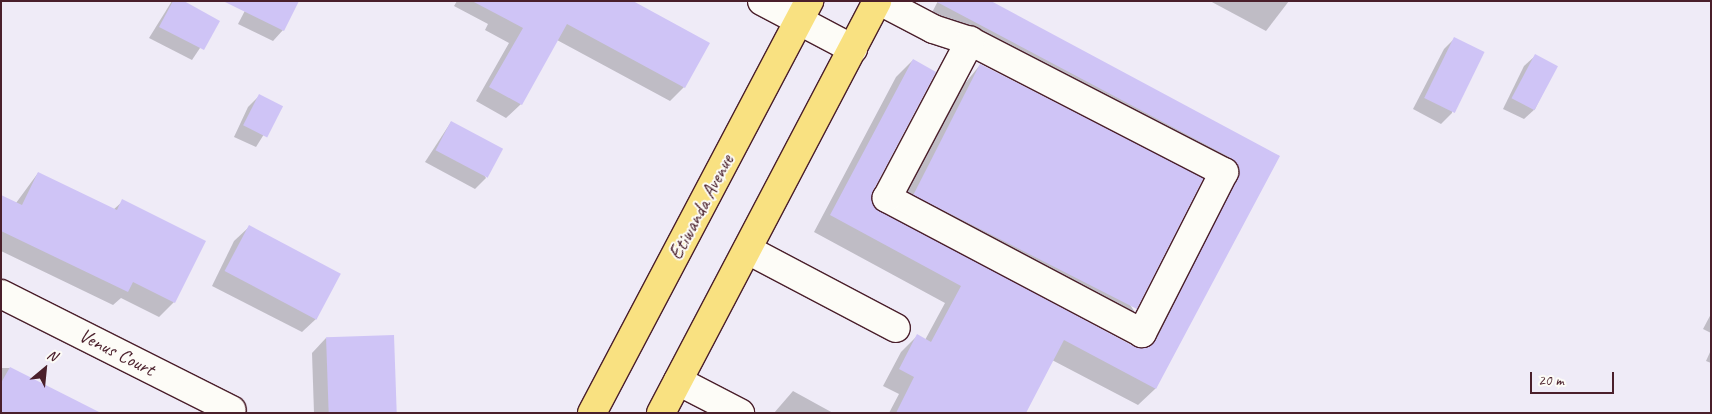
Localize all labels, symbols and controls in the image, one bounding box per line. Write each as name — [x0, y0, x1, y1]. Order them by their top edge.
street label: Etiwanda Avenue — [663, 150, 739, 264]
street label: Venus Court — [75, 323, 159, 381]
north arrow — [20, 344, 70, 394]
text: N — [44, 346, 60, 365]
scale bar — [1532, 362, 1616, 394]
text: 20 m — [1538, 371, 1564, 390]

